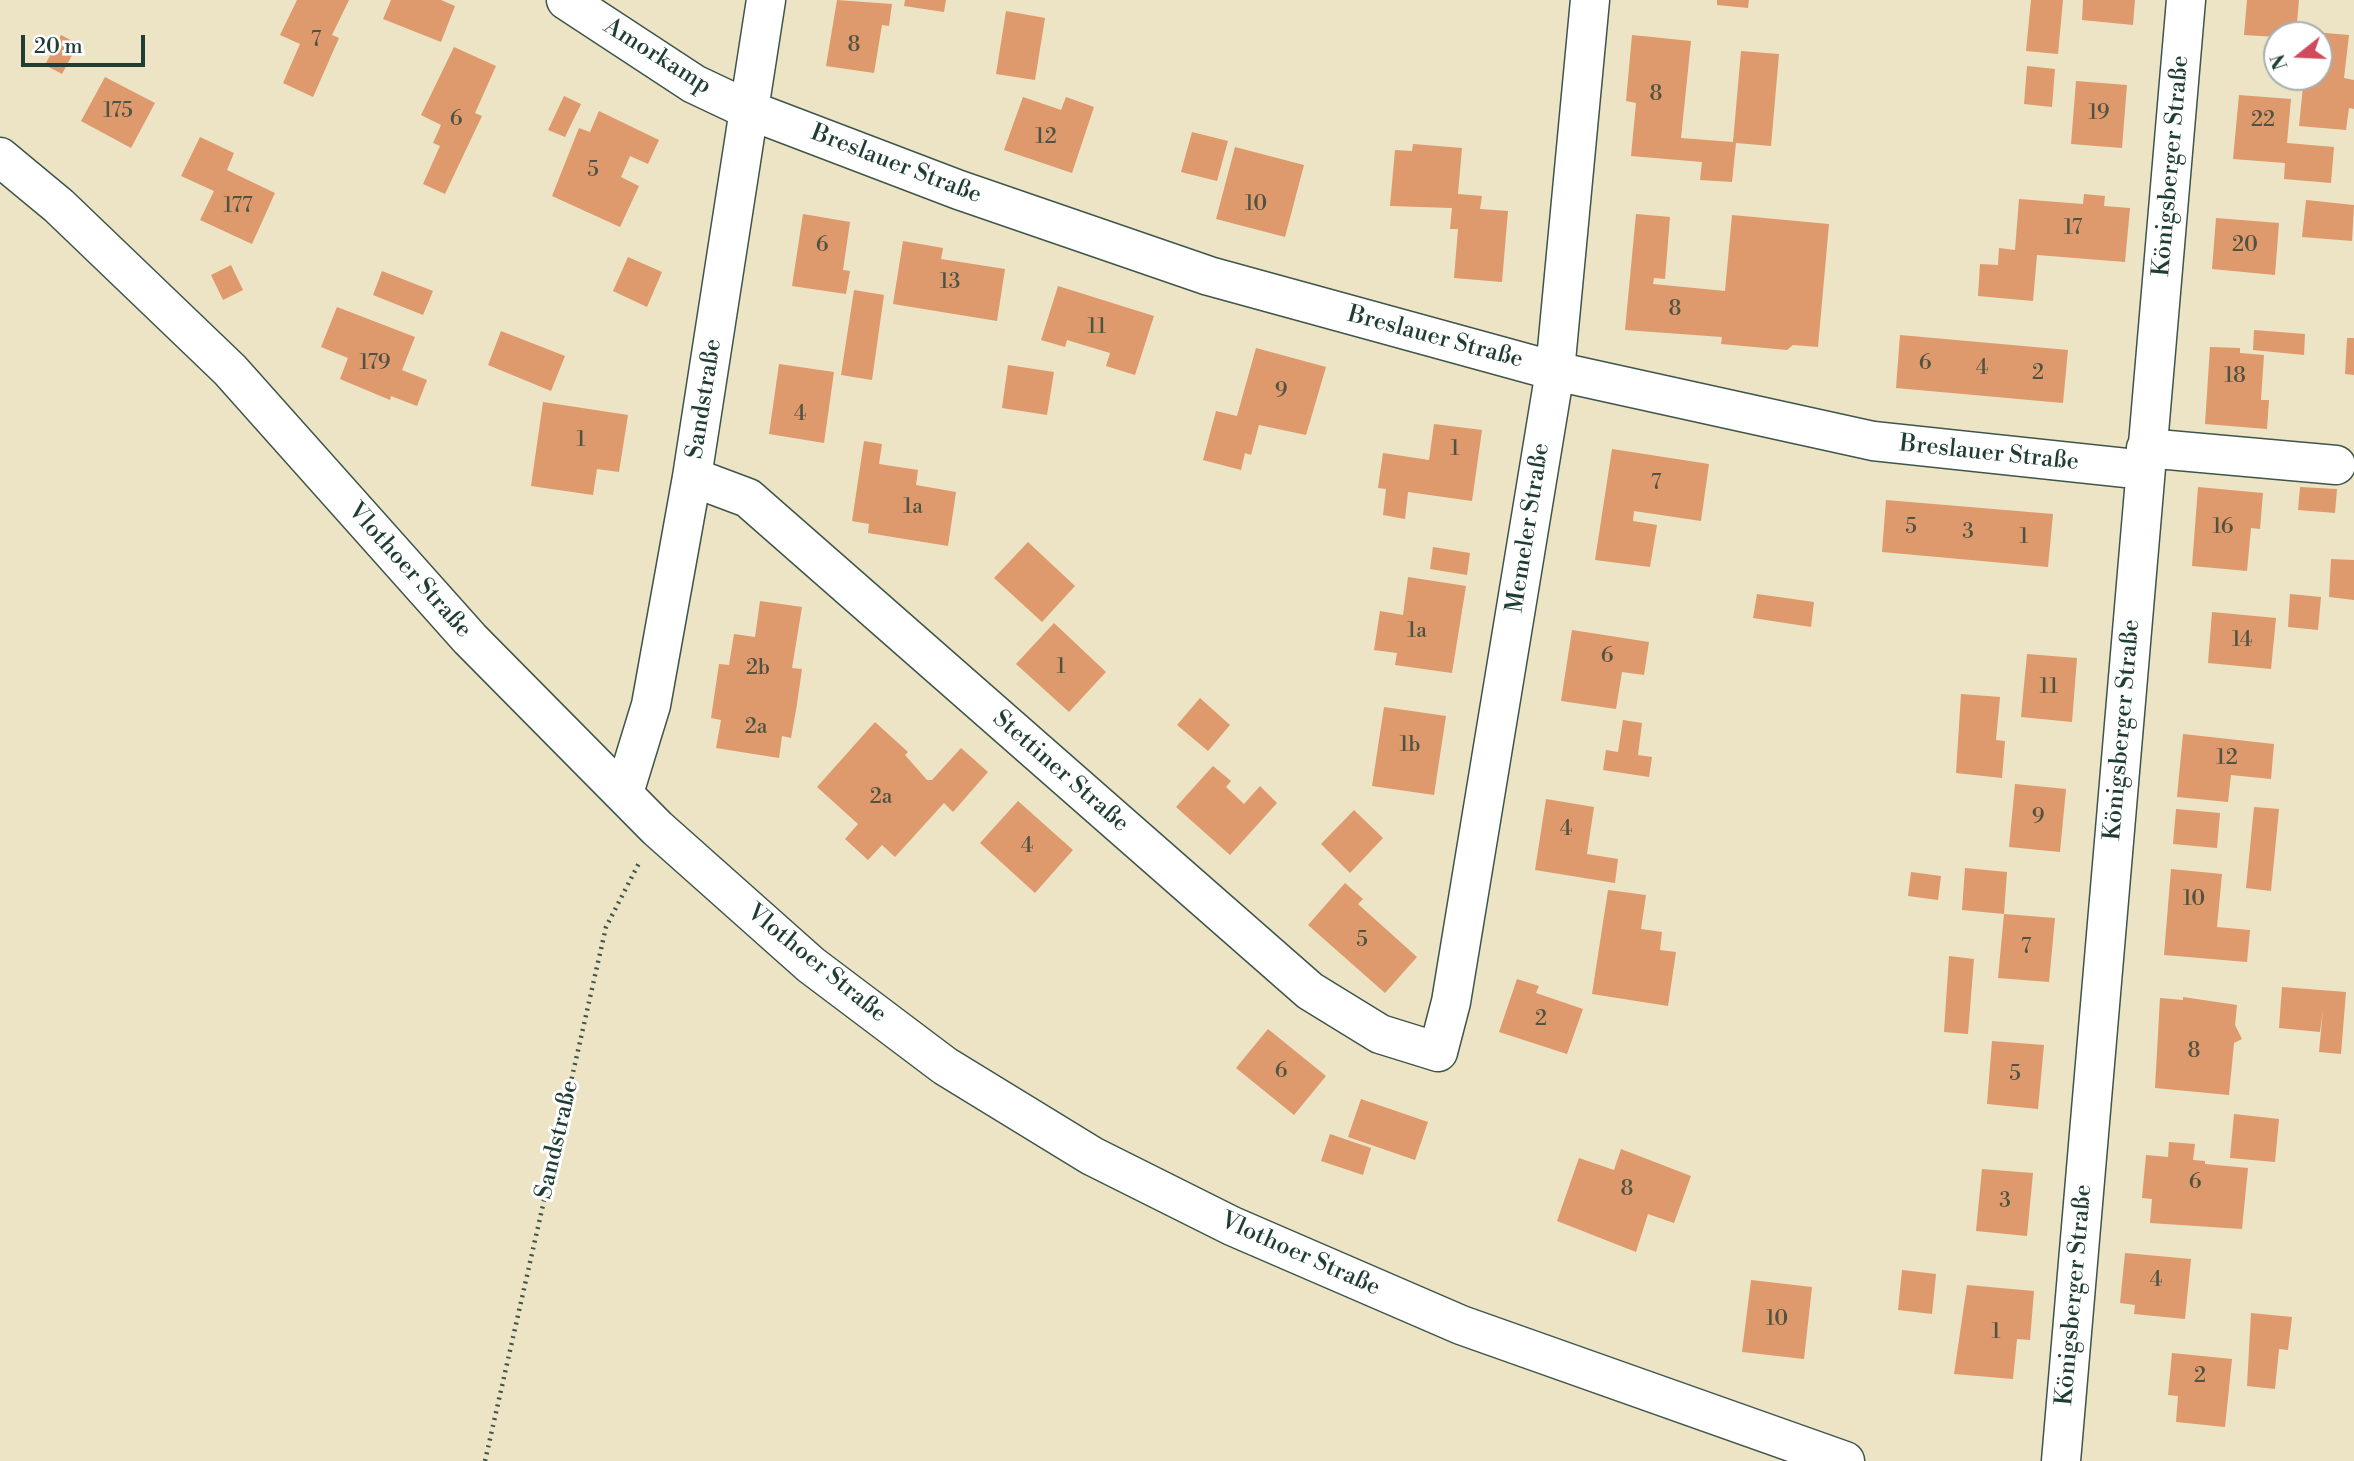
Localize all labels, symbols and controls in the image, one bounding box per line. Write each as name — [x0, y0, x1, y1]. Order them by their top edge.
street label: Amorkamp — [598, 13, 716, 101]
scale bar — [24, 21, 149, 65]
north arrow — [2263, 21, 2333, 91]
house number: 7 — [311, 28, 321, 54]
house number: 8 — [848, 33, 860, 59]
text: 20 m — [34, 34, 83, 60]
text: N — [2266, 51, 2294, 73]
street label: Königsberger Straße — [2148, 54, 2196, 278]
house number: 8 — [1650, 82, 1662, 108]
house number: 175 — [103, 99, 133, 125]
house number: 19 — [2088, 101, 2110, 127]
house number: 6 — [450, 107, 462, 133]
house number: 22 — [2251, 108, 2275, 134]
street label: Breslauer Straße — [807, 119, 985, 211]
house number: 12 — [1035, 125, 1057, 151]
house number: 5 — [587, 158, 599, 184]
house number: 10 — [1245, 192, 1267, 218]
house number: 177 — [223, 194, 253, 220]
house number: 17 — [2064, 216, 2082, 242]
house number: 6 — [816, 233, 828, 259]
house number: 20 — [2232, 233, 2258, 259]
house number: 13 — [940, 270, 960, 296]
house number: 8 — [1669, 297, 1681, 323]
street label: Breslauer Straße — [1344, 301, 1526, 375]
house number: 11 — [1088, 315, 1106, 341]
street label: Sandstraße — [681, 337, 729, 461]
house number: 179 — [360, 351, 390, 377]
house number: 6 — [1919, 351, 1931, 377]
house number: 4 — [1976, 356, 1988, 382]
house number: 2 — [2032, 361, 2044, 387]
house number: 18 — [2224, 364, 2246, 390]
house number: 9 — [1275, 379, 1287, 405]
house number: 4 — [794, 402, 806, 428]
house number: 1 — [576, 428, 586, 454]
street label: Breslauer Straße — [1898, 430, 2080, 478]
house number: 1 — [1450, 437, 1460, 463]
street label: Memeler Straße — [1501, 441, 1557, 615]
house number: 7 — [1651, 471, 1661, 497]
house number: 1a — [903, 495, 923, 521]
street label: Vlothoer Straße — [341, 498, 477, 644]
house number: 5 — [1905, 515, 1917, 541]
house number: 16 — [2212, 515, 2234, 541]
house number: 3 — [1962, 520, 1974, 546]
house number: 1 — [2019, 525, 2029, 551]
street label: Königsberger Straße — [2099, 618, 2147, 842]
house number: 1a — [1407, 619, 1427, 645]
house number: 14 — [2232, 628, 2252, 654]
house number: 6 — [1601, 644, 1613, 670]
house number: 1 — [1056, 655, 1066, 681]
house number: 2b — [746, 656, 770, 682]
house number: 11 — [2040, 675, 2058, 701]
street label: Stettiner Straße — [986, 705, 1134, 839]
house number: 2a — [745, 715, 767, 741]
house number: 1b — [1399, 733, 1421, 759]
house number: 12 — [2216, 746, 2238, 772]
house number: 2a — [870, 785, 892, 811]
house number: 9 — [2032, 805, 2044, 831]
house number: 4 — [1560, 817, 1572, 843]
house number: 4 — [1021, 834, 1033, 860]
house number: 10 — [2183, 887, 2205, 913]
street label: Vlothoer Straße — [740, 899, 892, 1029]
house number: 5 — [1356, 928, 1368, 954]
house number: 7 — [2021, 935, 2031, 961]
house number: 2 — [1535, 1007, 1547, 1033]
house number: 8 — [2188, 1039, 2200, 1065]
house number: 6 — [1275, 1059, 1287, 1085]
house number: 5 — [2009, 1062, 2021, 1088]
street label: Sandstraße — [530, 1078, 586, 1202]
house number: 6 — [2189, 1170, 2201, 1196]
house number: 8 — [1621, 1177, 1633, 1203]
street label: Königsberger Straße — [2051, 1183, 2099, 1407]
house number: 3 — [1999, 1189, 2011, 1215]
street label: Vlothoer Straße — [1216, 1207, 1384, 1303]
house number: 4 — [2150, 1268, 2162, 1294]
house number: 10 — [1766, 1307, 1788, 1333]
house number: 1 — [1991, 1320, 2001, 1346]
house number: 2 — [2194, 1364, 2206, 1390]

